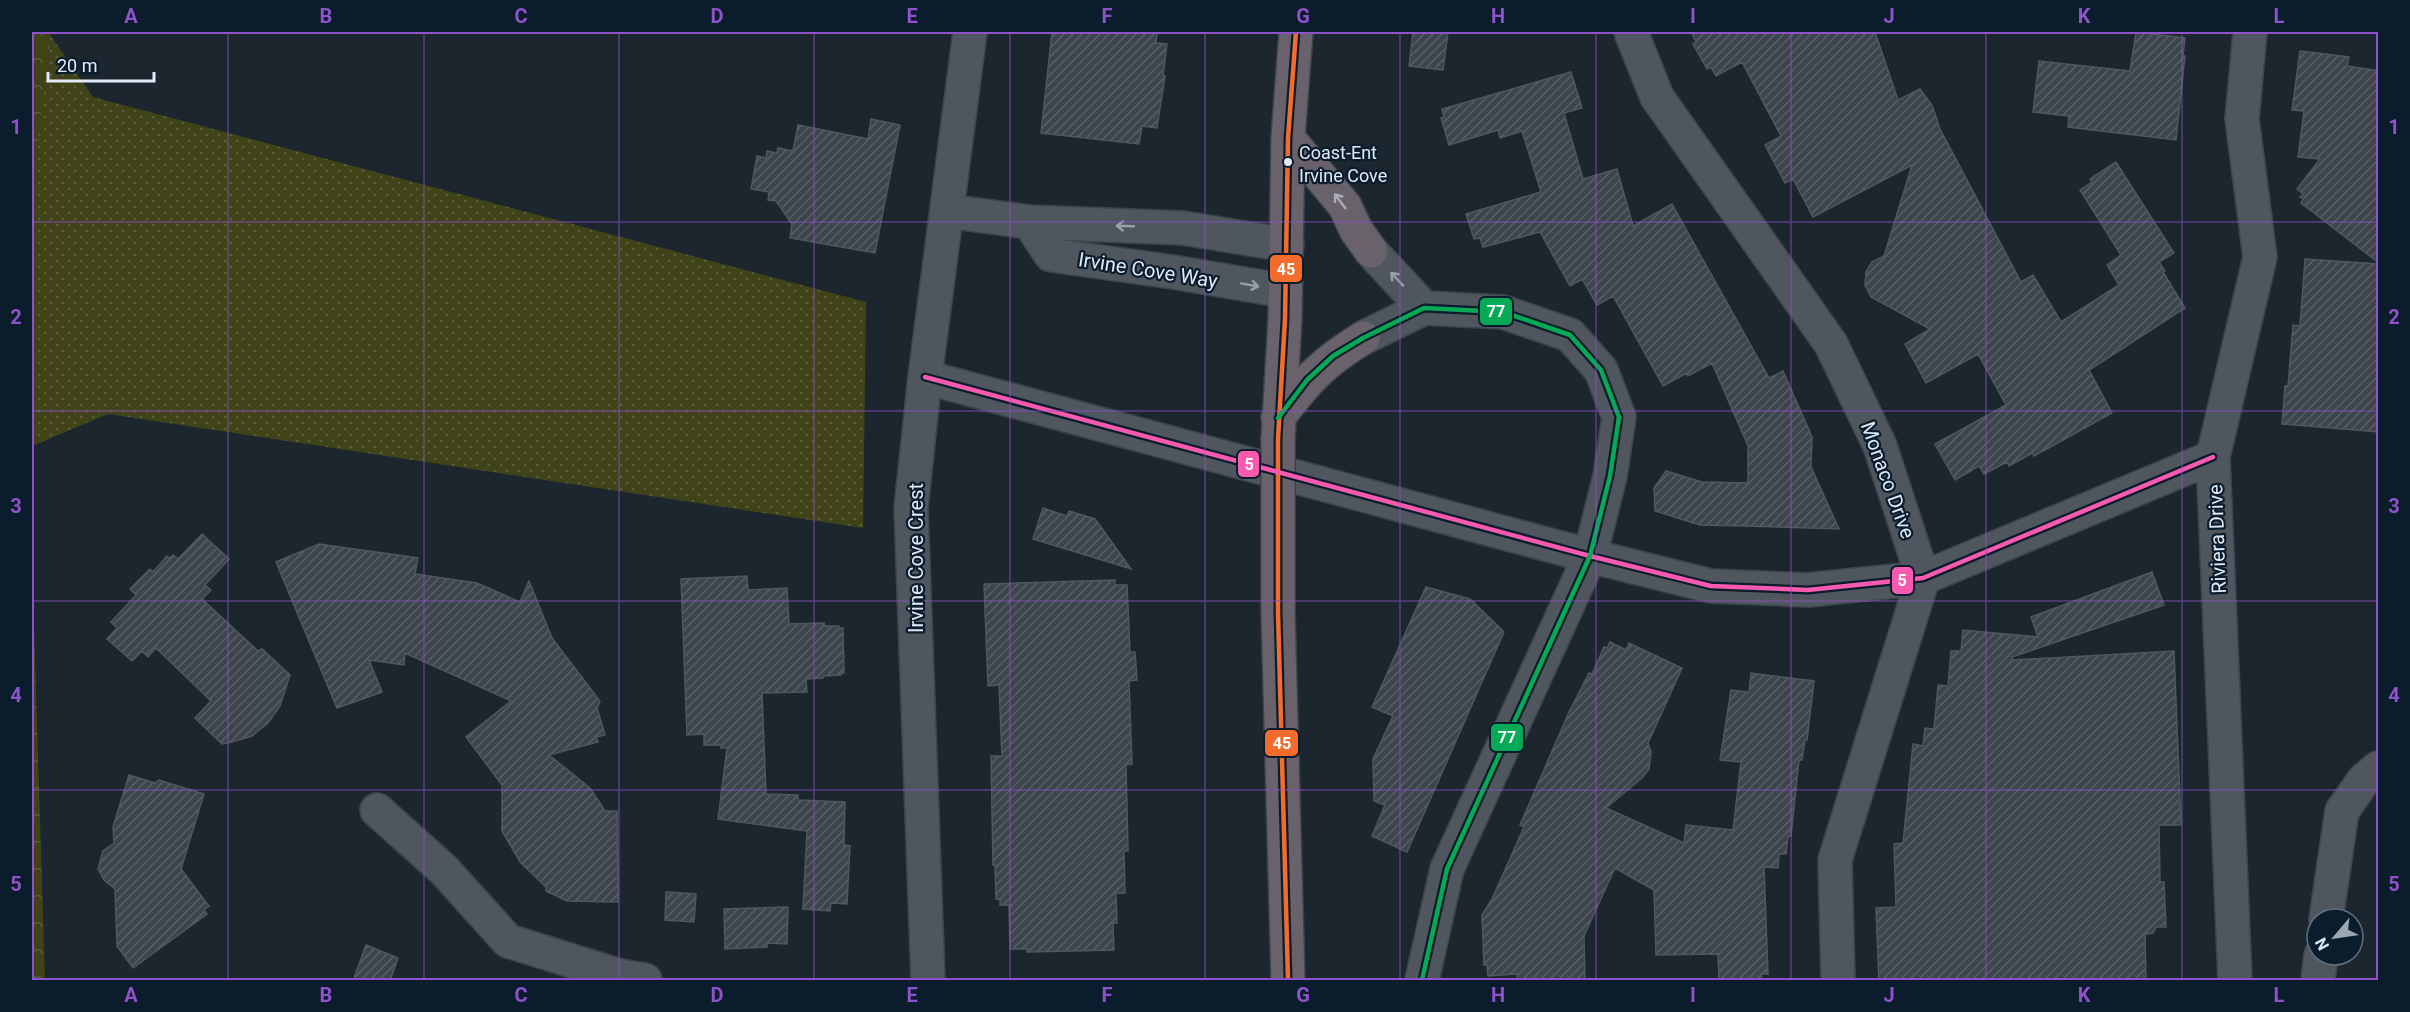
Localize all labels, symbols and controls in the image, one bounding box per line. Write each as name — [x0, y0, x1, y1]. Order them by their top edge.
text: A — [124, 4, 138, 28]
text: B — [320, 4, 332, 28]
text: C — [514, 4, 528, 28]
text: D — [711, 4, 724, 28]
text: E — [906, 4, 918, 28]
text: F — [1102, 4, 1113, 28]
text: G — [1296, 4, 1310, 28]
text: H — [1491, 4, 1505, 28]
text: I — [1690, 4, 1696, 28]
text: J — [1883, 4, 1895, 28]
text: K — [2078, 4, 2091, 28]
text: L — [2274, 4, 2285, 28]
scale bar — [48, 45, 154, 83]
text: 20 m — [57, 55, 97, 76]
text: 1 — [10, 115, 22, 139]
text: 1 — [2388, 115, 2400, 139]
place label: Coast-Ent Irvine Cove — [1299, 142, 1387, 186]
marker: Coast-Ent Irvine Cove — [1282, 156, 1294, 168]
one-way arrow — [1334, 193, 1347, 209]
one-way arrow — [1115, 220, 1135, 231]
street label: Irvine Cove Way — [1077, 247, 1220, 293]
line badge: 45 — [1269, 254, 1303, 283]
text: 45 — [1277, 260, 1295, 279]
one-way arrow — [1390, 272, 1404, 287]
one-way arrow — [1239, 280, 1259, 291]
line badge: 77 — [1479, 297, 1513, 326]
text: 77 — [1487, 302, 1505, 321]
text: 2 — [10, 305, 22, 329]
text: 2 — [2388, 305, 2400, 329]
street label: Monaco Drive — [1856, 418, 1920, 542]
line badge: 5 — [1237, 450, 1260, 478]
text: 5 — [1244, 455, 1254, 474]
street label: Irvine Cove Crest — [904, 483, 928, 633]
street label: Riviera Drive — [2203, 484, 2231, 594]
text: 3 — [10, 494, 22, 518]
text: 3 — [2388, 494, 2400, 518]
line badge: 5 — [1891, 566, 1914, 595]
text: 5 — [1897, 571, 1907, 590]
text: 4 — [10, 683, 22, 707]
text: 4 — [2388, 683, 2400, 707]
line badge: 77 — [1490, 723, 1524, 752]
text: 77 — [1498, 728, 1516, 747]
line badge: 45 — [1264, 729, 1299, 757]
text: 45 — [1273, 734, 1291, 753]
text: 5 — [10, 872, 22, 896]
text: 5 — [2388, 872, 2400, 896]
north arrow — [2305, 907, 2365, 967]
text: N — [2311, 934, 2333, 954]
text: A — [124, 983, 138, 1007]
text: B — [320, 983, 332, 1007]
text: C — [514, 983, 528, 1007]
text: D — [711, 983, 724, 1007]
text: E — [906, 983, 918, 1007]
text: F — [1102, 983, 1113, 1007]
text: G — [1296, 983, 1310, 1007]
text: H — [1491, 983, 1505, 1007]
text: I — [1690, 983, 1696, 1007]
text: J — [1883, 983, 1895, 1007]
text: K — [2078, 983, 2091, 1007]
text: L — [2274, 983, 2285, 1007]

